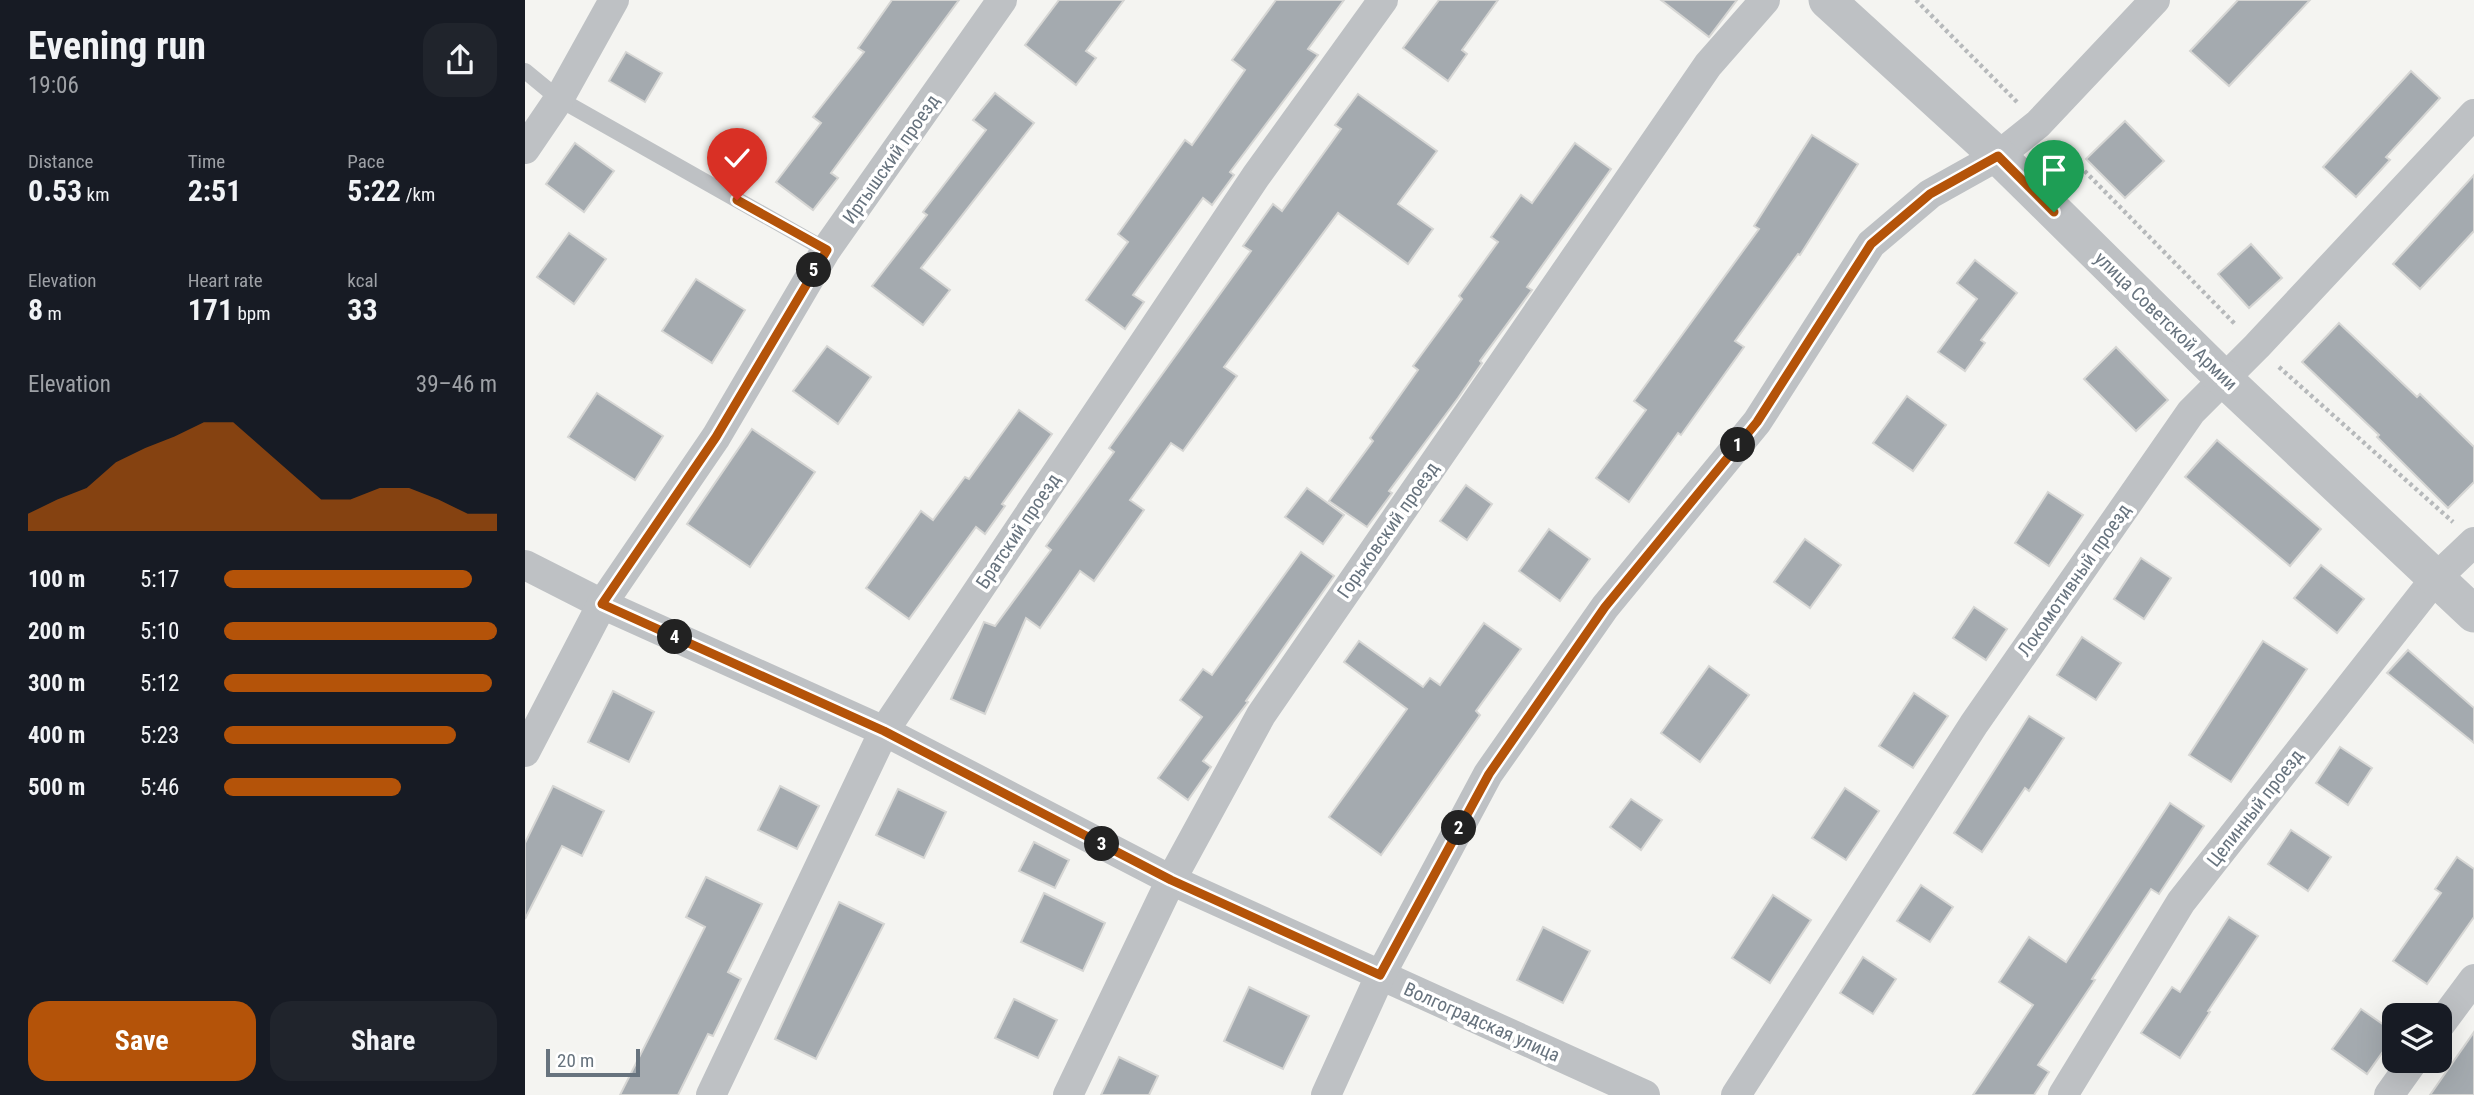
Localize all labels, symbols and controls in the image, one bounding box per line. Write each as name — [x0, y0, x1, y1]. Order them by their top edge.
button: share — [423, 23, 497, 97]
text: Evening run — [28, 24, 206, 68]
text: 19:06 — [28, 72, 79, 99]
street label: Иртышский проезд — [838, 90, 944, 228]
pin — [707, 128, 767, 200]
icon: check — [718, 139, 756, 177]
pin — [2024, 140, 2084, 212]
text: Distance — [28, 150, 93, 173]
text: Time — [188, 150, 225, 173]
text: Pace — [347, 150, 385, 173]
icon: arrive — [2035, 151, 2073, 189]
text: 0.53 — [28, 173, 82, 208]
text: 2:51 — [188, 173, 241, 208]
text: 5:22 — [347, 173, 401, 208]
text: km — [82, 183, 109, 206]
text: /km — [401, 183, 435, 206]
street label: улица Советской Армии — [2090, 247, 2242, 395]
pin: 5 — [797, 252, 831, 288]
text: 5 — [809, 258, 818, 281]
text: Elevation — [28, 269, 96, 292]
text: Heart rate — [188, 269, 263, 292]
text: kcal — [347, 269, 378, 292]
text: 8 — [28, 292, 43, 327]
text: 171 — [188, 292, 233, 327]
text: 33 — [347, 292, 378, 327]
text: m — [43, 302, 62, 325]
text: bpm — [233, 302, 271, 325]
text: Elevation — [28, 371, 111, 398]
text: 39–46 m — [416, 371, 497, 398]
pin: 1 — [1721, 428, 1755, 462]
text: 1 — [1733, 433, 1742, 456]
street label: Горьковский проезд — [1332, 457, 1444, 603]
street label: Братский проезд — [971, 469, 1065, 593]
street label: Локомотивный проезд — [2013, 499, 2135, 661]
text: 100 m — [28, 566, 85, 593]
text: 5:17 — [140, 566, 179, 593]
text: 200 m — [28, 618, 85, 645]
text: 5:10 — [140, 618, 179, 645]
pin: 4 — [657, 620, 693, 654]
text: 4 — [670, 625, 679, 648]
text: 300 m — [28, 670, 85, 697]
text: 5:12 — [140, 670, 179, 697]
text: 400 m — [28, 722, 85, 749]
text: 5:23 — [140, 722, 179, 749]
street label: Целинный проезд — [2202, 745, 2308, 871]
text: 500 m — [28, 774, 85, 801]
text: 5:46 — [140, 774, 179, 801]
pin: 2 — [1441, 810, 1476, 846]
text: 2 — [1454, 816, 1463, 839]
pin: 3 — [1085, 826, 1119, 862]
text: 3 — [1097, 832, 1106, 855]
street label: Волгоградская улица — [1401, 977, 1563, 1067]
button: Save — [28, 1001, 256, 1081]
button: Share — [270, 1001, 497, 1081]
map controls — [2382, 1003, 2452, 1073]
button: layers — [2382, 1003, 2452, 1073]
scale bar — [546, 1046, 641, 1078]
text: 20 m — [557, 1049, 594, 1072]

